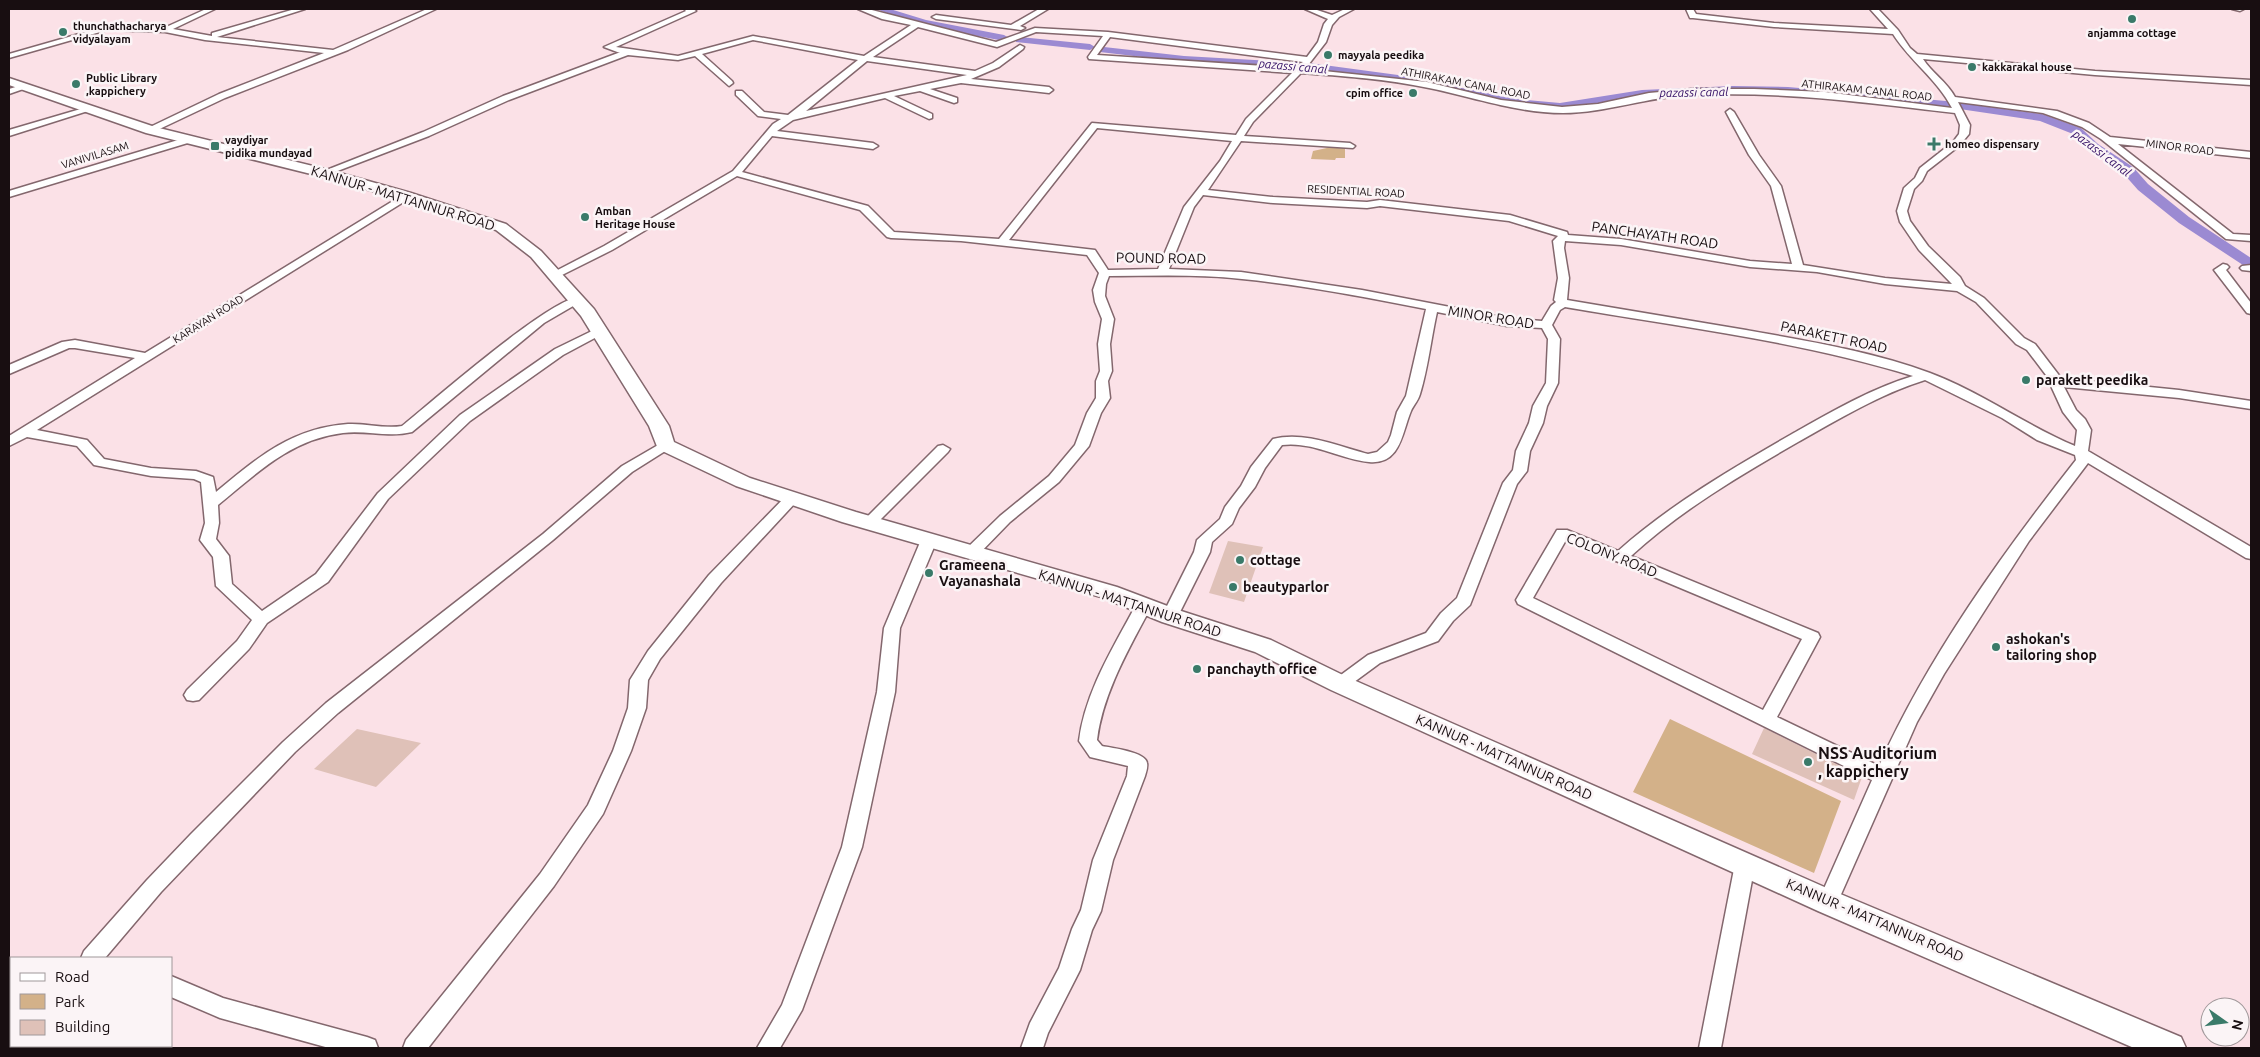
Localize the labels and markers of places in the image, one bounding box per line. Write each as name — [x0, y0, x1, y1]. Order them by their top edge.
marker: anjamma cottage — [2126, 13, 2138, 25]
place label: thunchathacharya vidyalayam — [73, 20, 166, 45]
marker: thunchathacharya vidyalayam — [57, 26, 69, 38]
place label: anjamma cottage — [2088, 27, 2176, 39]
marker: mayyala peedika — [1322, 49, 1334, 61]
place label: mayyala peedika — [1338, 49, 1424, 61]
marker: kakkarakal house — [1966, 61, 1978, 73]
place label: kakkarakal house — [1982, 61, 2072, 73]
place label: Public Library ,kappichery — [86, 72, 157, 97]
marker: Public Library ,kappichery — [70, 78, 82, 90]
place label: cpim office — [1346, 87, 1403, 99]
marker: cpim office — [1407, 87, 1419, 99]
place label: vaydiyar pidika mundayad — [225, 134, 312, 159]
marker: homeo dispensary — [1927, 137, 1941, 151]
place label: homeo dispensary — [1945, 138, 2039, 150]
marker: vaydiyar pidika mundayad — [209, 140, 221, 152]
place label: Amban Heritage House — [595, 205, 675, 230]
marker: Amban Heritage House — [579, 211, 591, 223]
place label: parakett peedika — [2036, 372, 2148, 388]
marker: parakett peedika — [2020, 374, 2032, 386]
place label: cottage — [1250, 552, 1301, 568]
marker: cottage — [1234, 554, 1246, 566]
place label: Grameena Vayanashala — [939, 557, 1021, 589]
marker: Grameena Vayanashala — [923, 567, 935, 579]
place label: beautyparlor — [1243, 579, 1329, 595]
marker: beautyparlor — [1227, 581, 1239, 593]
place label: ashokan's tailoring shop — [2006, 631, 2097, 663]
marker: ashokan's tailoring shop — [1990, 641, 2002, 653]
place label: panchayth office — [1207, 661, 1317, 677]
marker: panchayth office — [1191, 663, 1203, 675]
place label: NSS Auditorium , kappichery — [1818, 744, 1937, 780]
marker: NSS Auditorium , kappichery — [1802, 756, 1814, 768]

